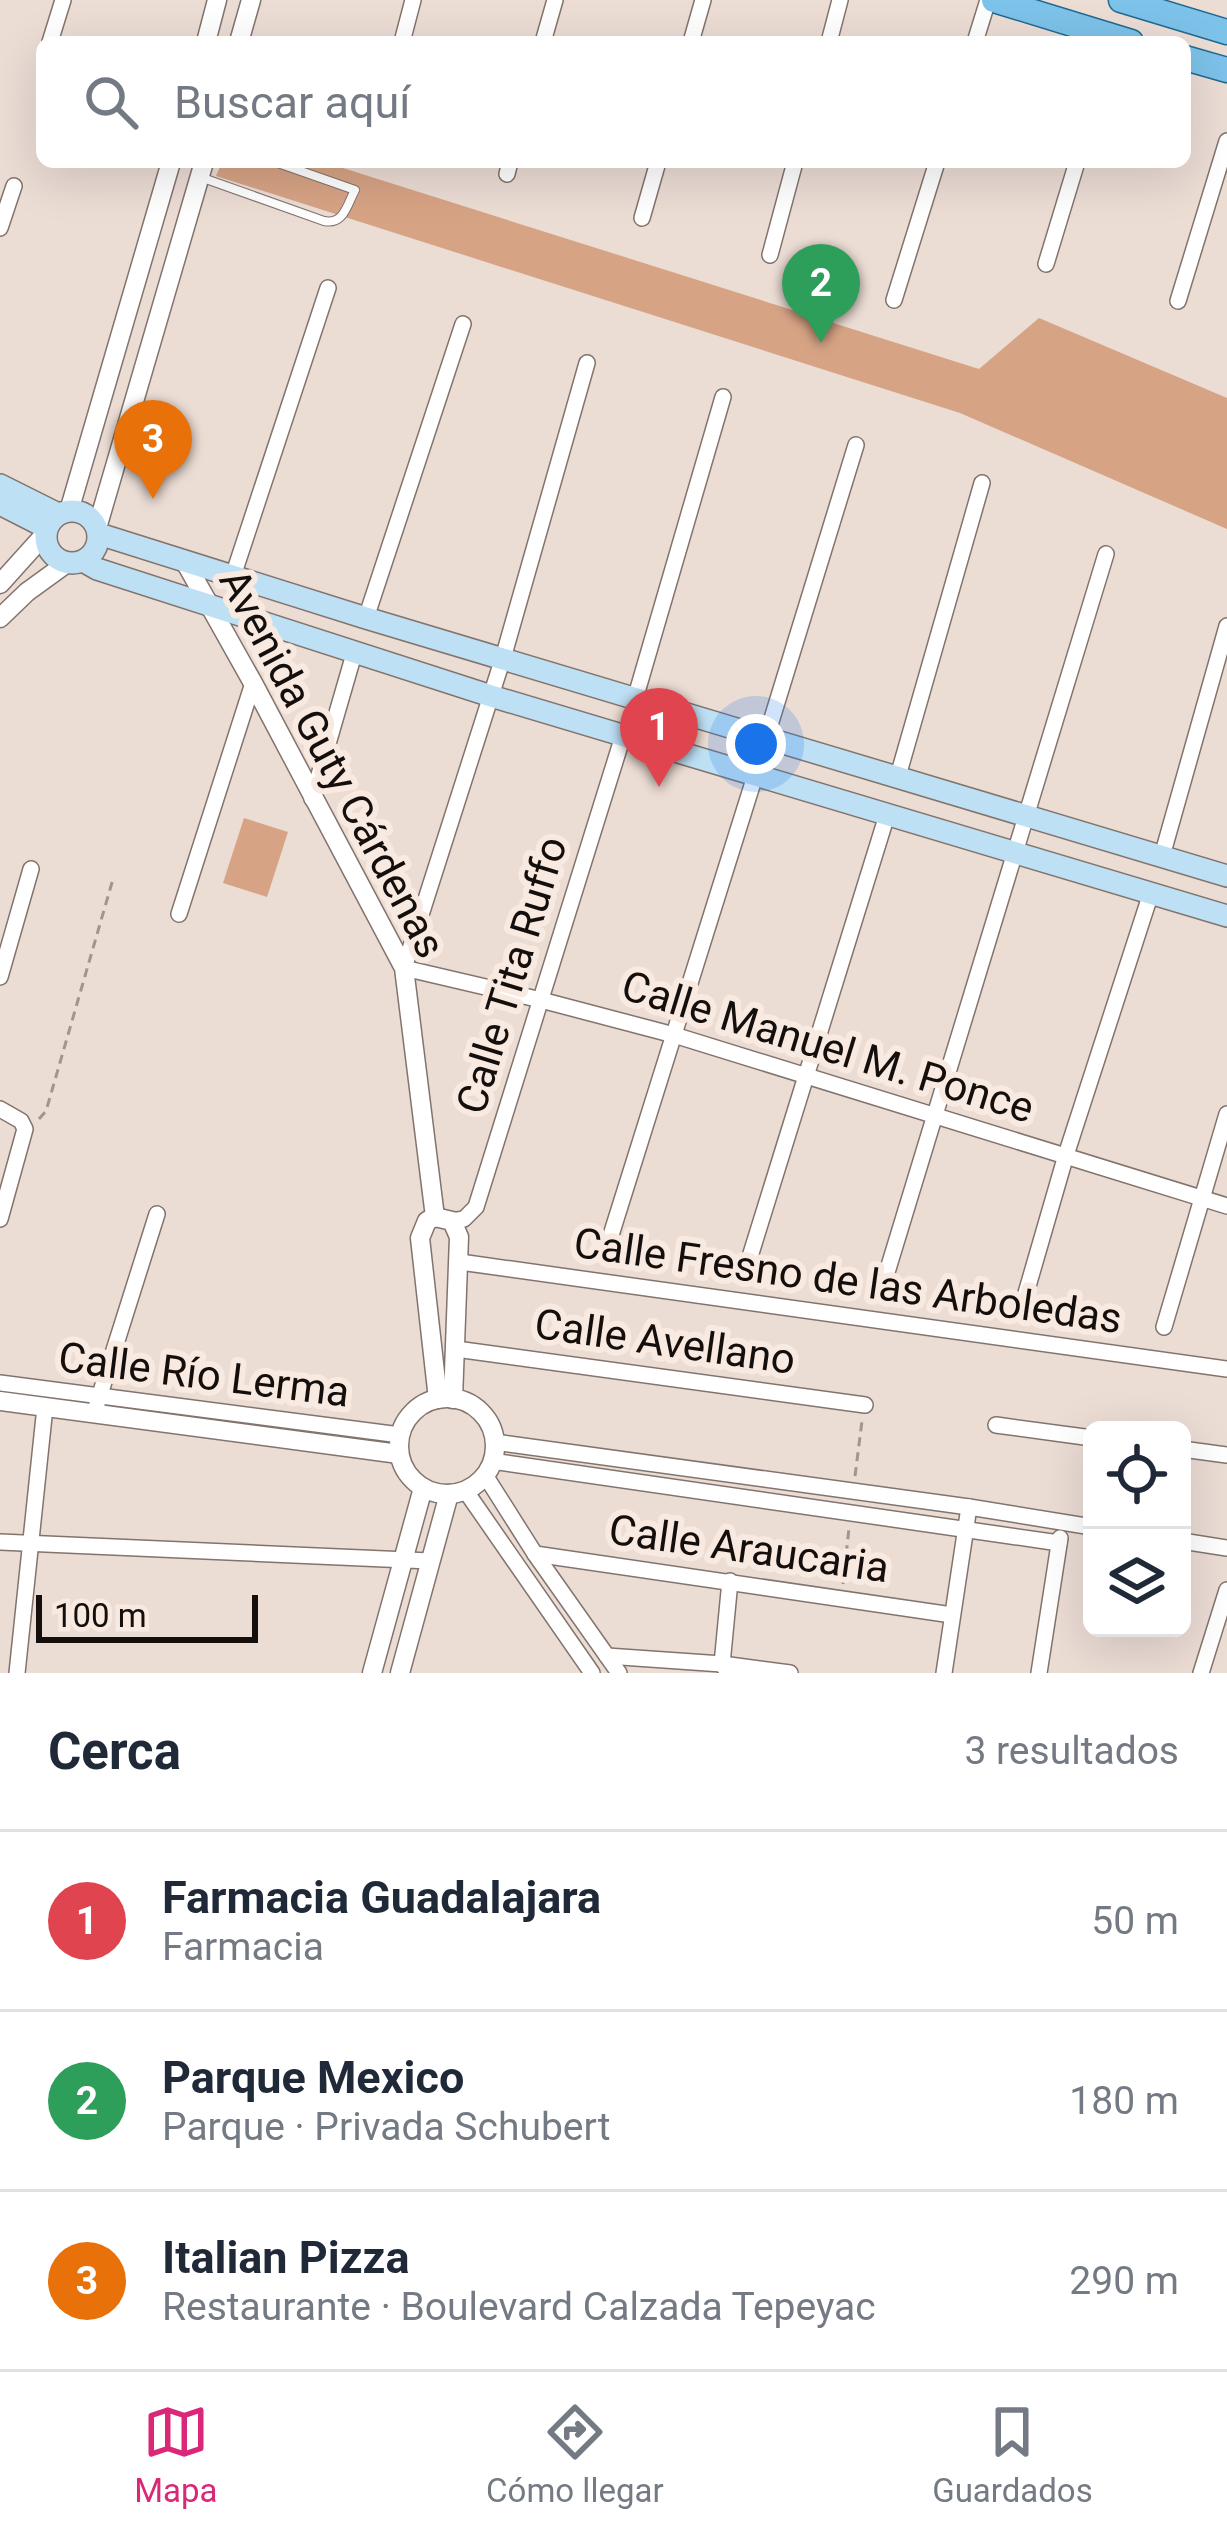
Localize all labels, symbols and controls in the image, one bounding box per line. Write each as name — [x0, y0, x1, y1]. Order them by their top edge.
search box — [36, 36, 1191, 168]
icon: search — [78, 69, 144, 135]
text: Buscar aquí — [174, 76, 411, 129]
pin: 2 — [782, 244, 860, 343]
pin: 3 — [114, 400, 192, 499]
street label: Avenida Guty Cárdenas — [209, 561, 456, 966]
pin: 1 — [620, 688, 698, 787]
your location — [726, 714, 786, 774]
street label: Calle Tita Ruffo — [446, 831, 577, 1120]
street label: Calle Manuel M. Ponce — [616, 961, 1040, 1132]
street label: Calle Fresno de las Arboledas — [571, 1218, 1125, 1343]
street label: Calle Avellano — [532, 1299, 798, 1384]
street label: Calle Río Lerma — [56, 1332, 352, 1417]
map controls — [1083, 1421, 1191, 1637]
button: locate — [1083, 1421, 1191, 1529]
street label: Calle Araucaria — [606, 1505, 892, 1592]
button: layers — [1083, 1529, 1191, 1637]
scale bar — [36, 1589, 258, 1642]
text: 100 m — [54, 1596, 147, 1635]
text: Cerca — [48, 1722, 181, 1781]
text: 3 resultados — [964, 1728, 1179, 1774]
text: Farmacia Guadalajara — [162, 1871, 601, 1924]
text: 1 — [76, 1898, 98, 1944]
text: 50 m — [1091, 1898, 1179, 1944]
text: Farmacia — [162, 1924, 324, 1970]
text: Parque Mexico — [162, 2051, 464, 2104]
text: 2 — [76, 2078, 98, 2124]
text: 180 m — [1069, 2078, 1179, 2124]
text: Parque · Privada Schubert — [162, 2104, 610, 2150]
text: Italian Pizza — [162, 2231, 410, 2284]
text: 3 — [76, 2258, 98, 2304]
text: 290 m — [1069, 2258, 1179, 2304]
text: Restaurante · Boulevard Calzada Tepeyac — [162, 2284, 876, 2330]
tab: Mapa — [134, 2399, 218, 2510]
tab: Cómo llegar — [486, 2399, 664, 2510]
tab: Guardados — [932, 2399, 1093, 2510]

